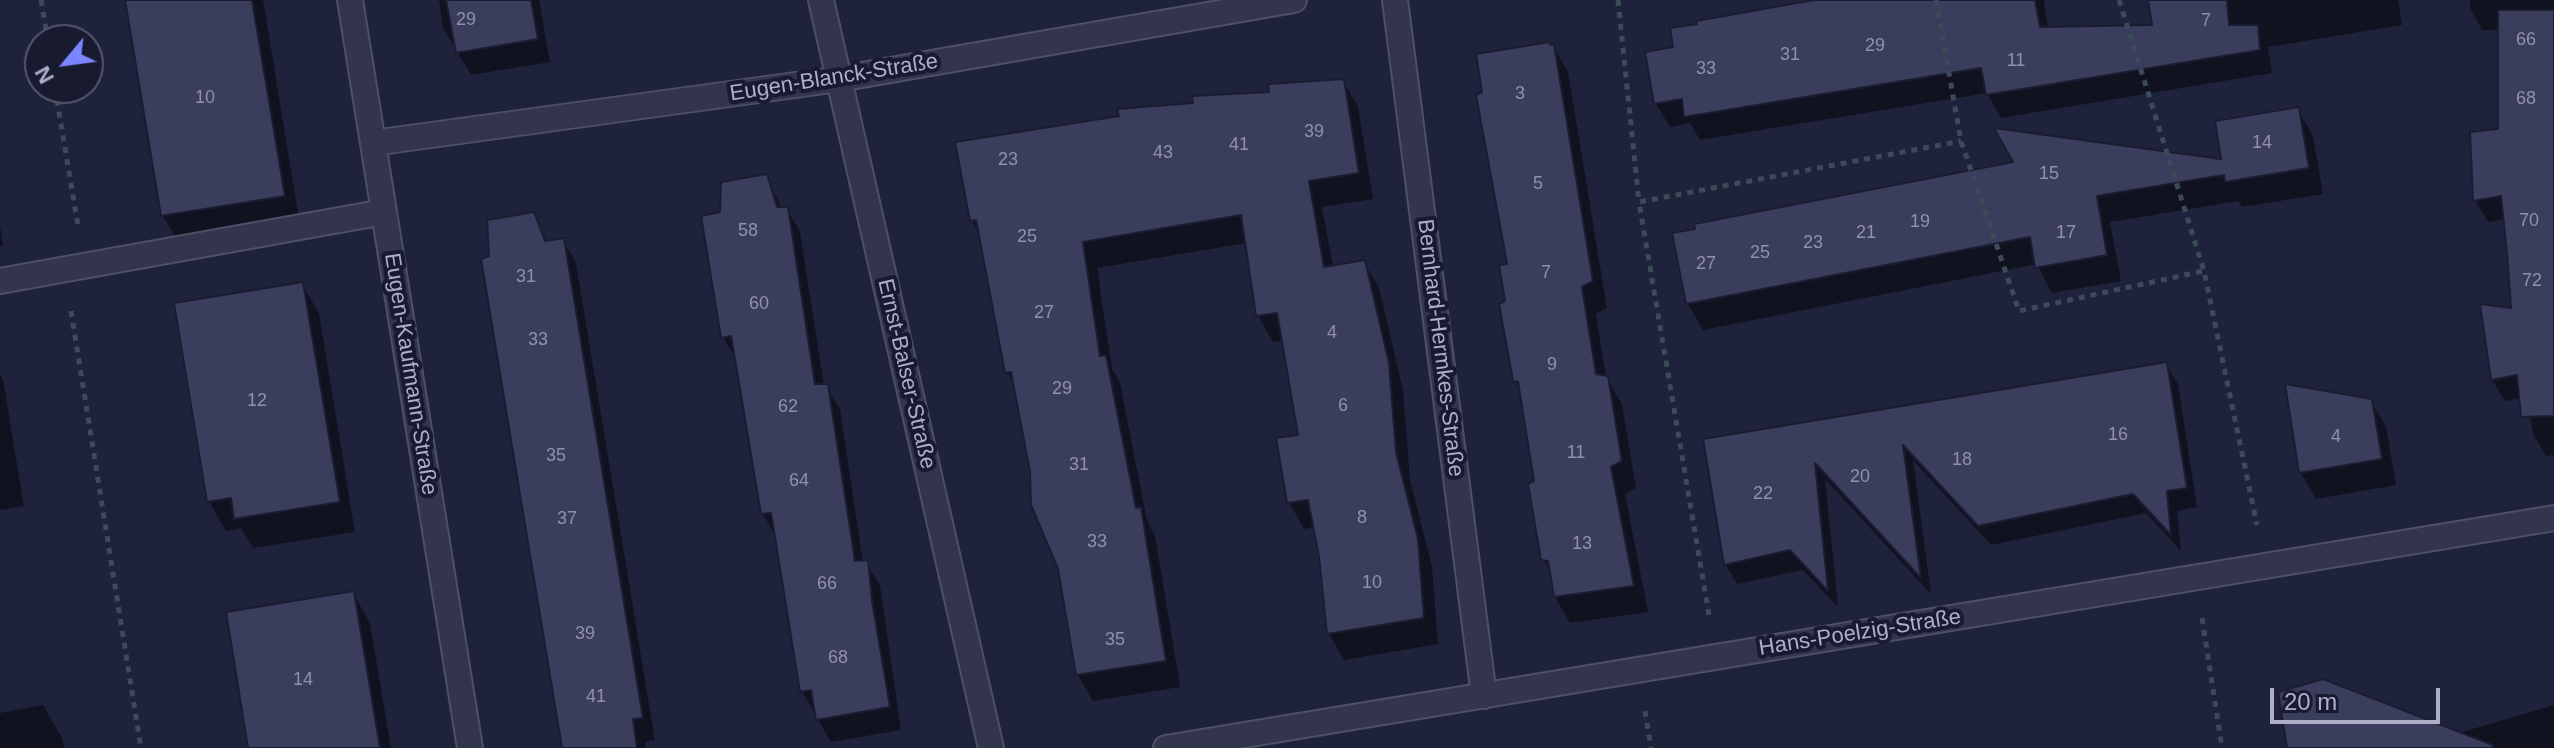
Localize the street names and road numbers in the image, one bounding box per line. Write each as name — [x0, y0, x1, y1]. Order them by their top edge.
street label: Eugen-Blanck-Straße — [728, 49, 940, 107]
street label: Bernhard-Hermkes-Straße — [1411, 218, 1469, 478]
street label: Eugen-Kaufmann-Straße — [378, 251, 442, 497]
street label: Ernst-Balser-Straße — [871, 276, 941, 472]
street label: Hans-Poelzig-Straße — [1757, 604, 1963, 662]

